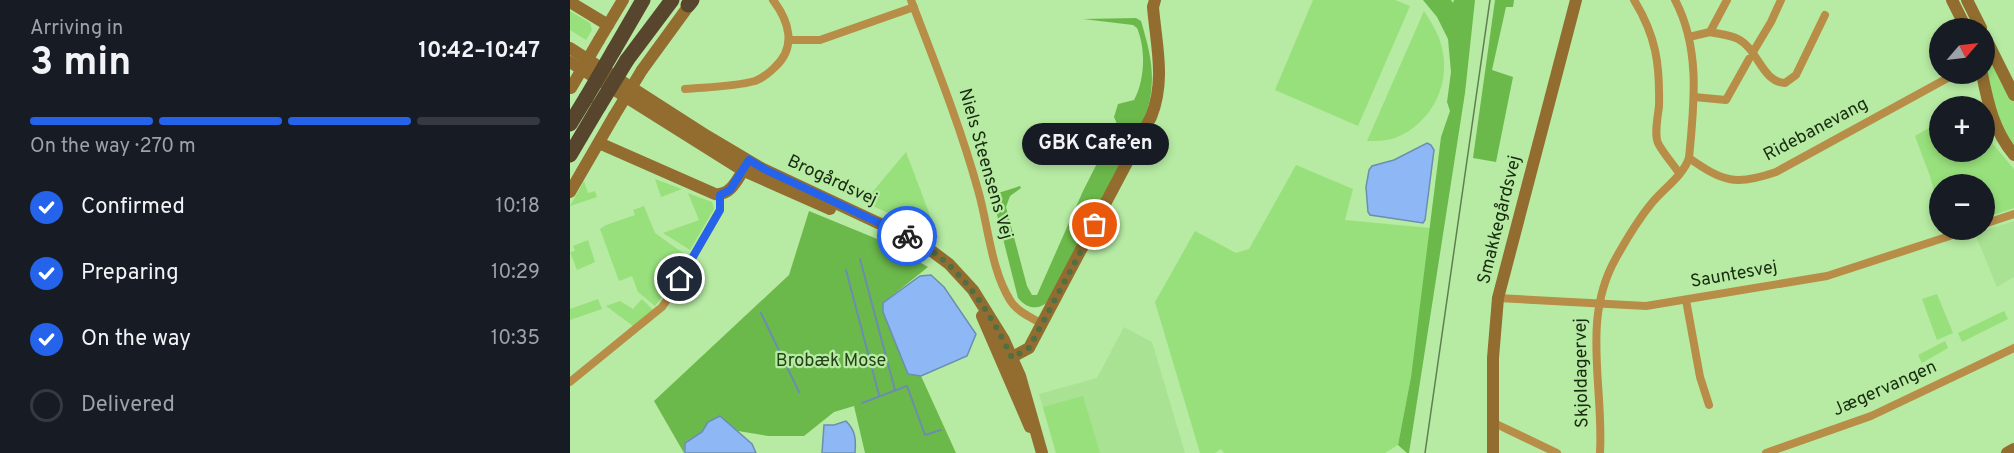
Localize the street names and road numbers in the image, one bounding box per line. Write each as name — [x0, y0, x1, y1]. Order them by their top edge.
street label: Niels Steensens Vej — [952, 86, 1018, 242]
street label: Ridebanevang — [1760, 93, 1872, 167]
street label: Brogårdsvej — [783, 150, 881, 212]
street label: Smakkegårdsvej — [1473, 153, 1527, 287]
street label: Sauntesvej — [1689, 256, 1779, 294]
street label: Skjoldagervej — [1570, 318, 1594, 428]
street label: Jægervangen — [1829, 356, 1941, 422]

